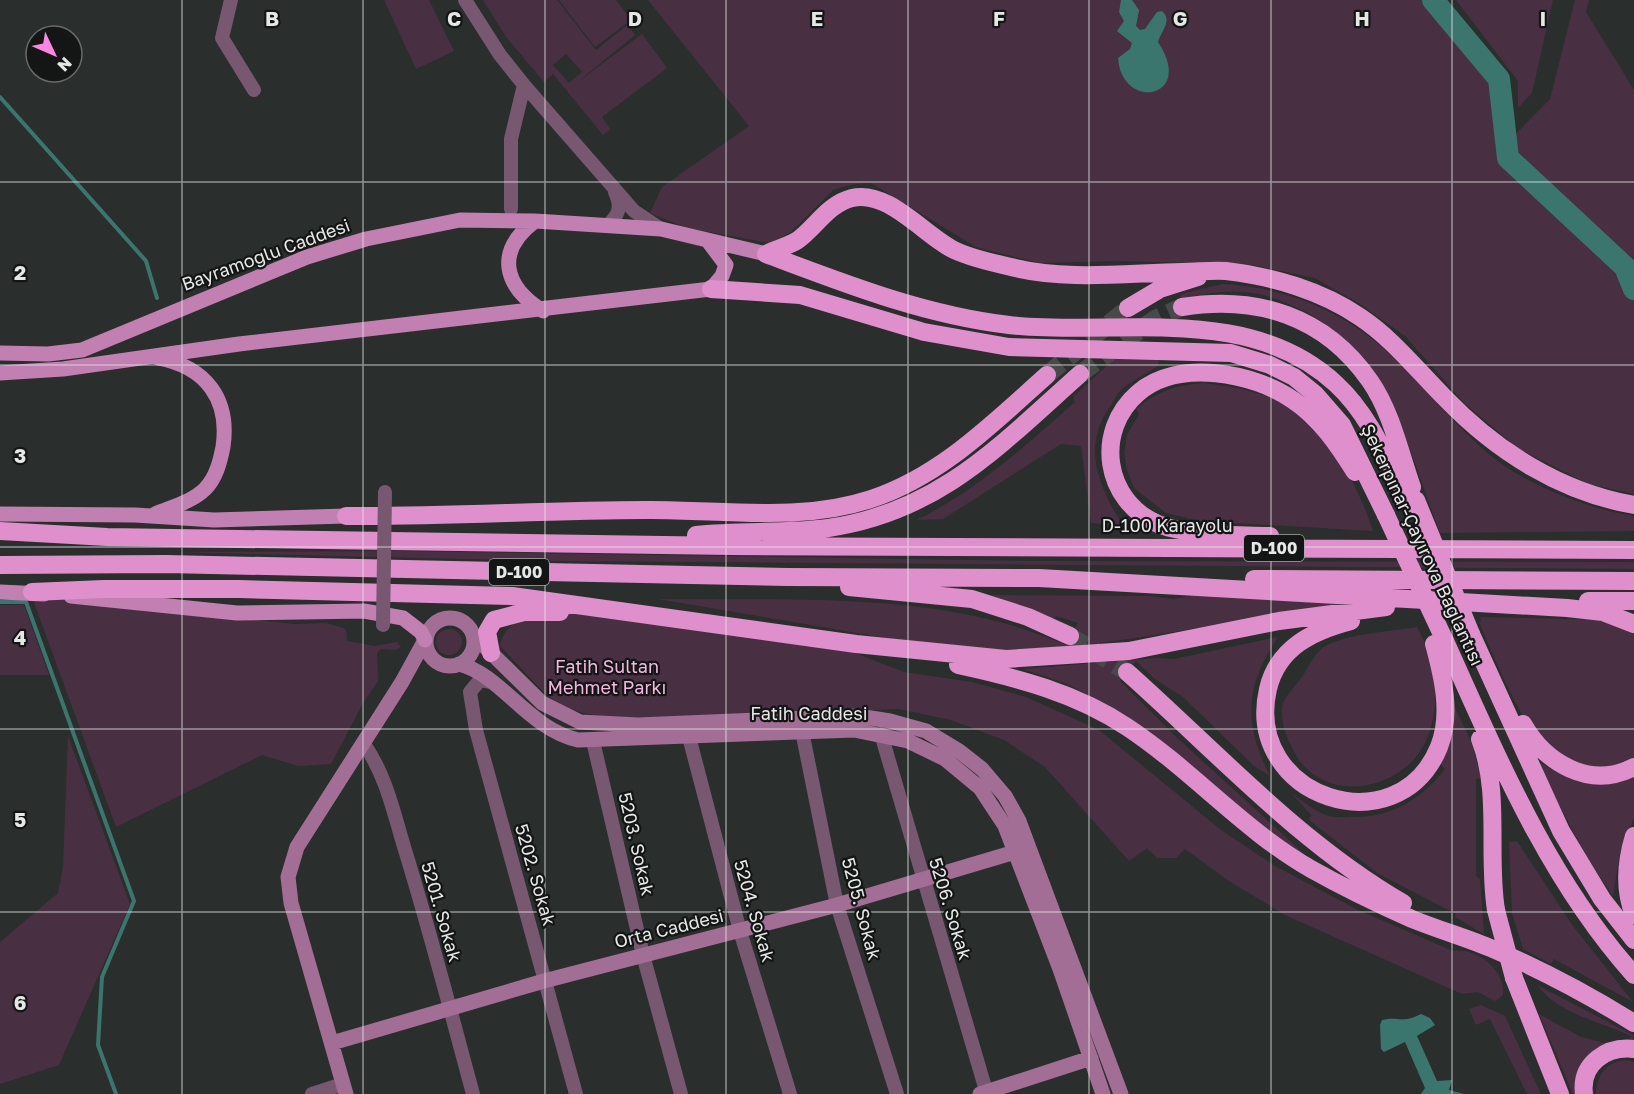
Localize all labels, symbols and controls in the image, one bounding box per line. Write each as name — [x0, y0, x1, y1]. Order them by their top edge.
text: B — [265, 6, 279, 30]
text: C — [447, 6, 461, 30]
text: D — [628, 6, 642, 30]
text: E — [811, 6, 823, 30]
text: F — [993, 6, 1005, 30]
text: G — [1173, 6, 1187, 30]
text: H — [1354, 6, 1370, 30]
text: I — [1540, 6, 1546, 30]
north arrow — [24, 24, 84, 84]
text: N — [53, 53, 76, 76]
street label: Bayramoğlu Caddesi — [179, 213, 353, 295]
text: 2 — [14, 260, 26, 284]
street label: Şekerpınar-Çayırova Bağlantısı — [1357, 420, 1489, 669]
text: 3 — [14, 443, 26, 467]
street label: D-100 Karayolu — [1101, 514, 1233, 536]
road number: D-100 — [1244, 535, 1304, 561]
road number: D-100 — [489, 559, 549, 585]
text: 4 — [14, 625, 26, 649]
park label: Fatih Sultan Mehmet Parkı — [548, 655, 666, 698]
street label: Fatih Caddesi — [750, 702, 868, 724]
street label: 5203. Sokak — [614, 790, 660, 897]
text: 5 — [14, 807, 26, 831]
street label: 5202. Sokak — [511, 821, 561, 928]
street label: 5205. Sokak — [838, 855, 886, 962]
street label: 5206. Sokak — [925, 855, 977, 962]
street label: 5204. Sokak — [730, 857, 780, 965]
street label: 5201. Sokak — [417, 859, 467, 964]
street label: Orta Caddesi — [612, 904, 726, 952]
text: 6 — [14, 990, 26, 1014]

